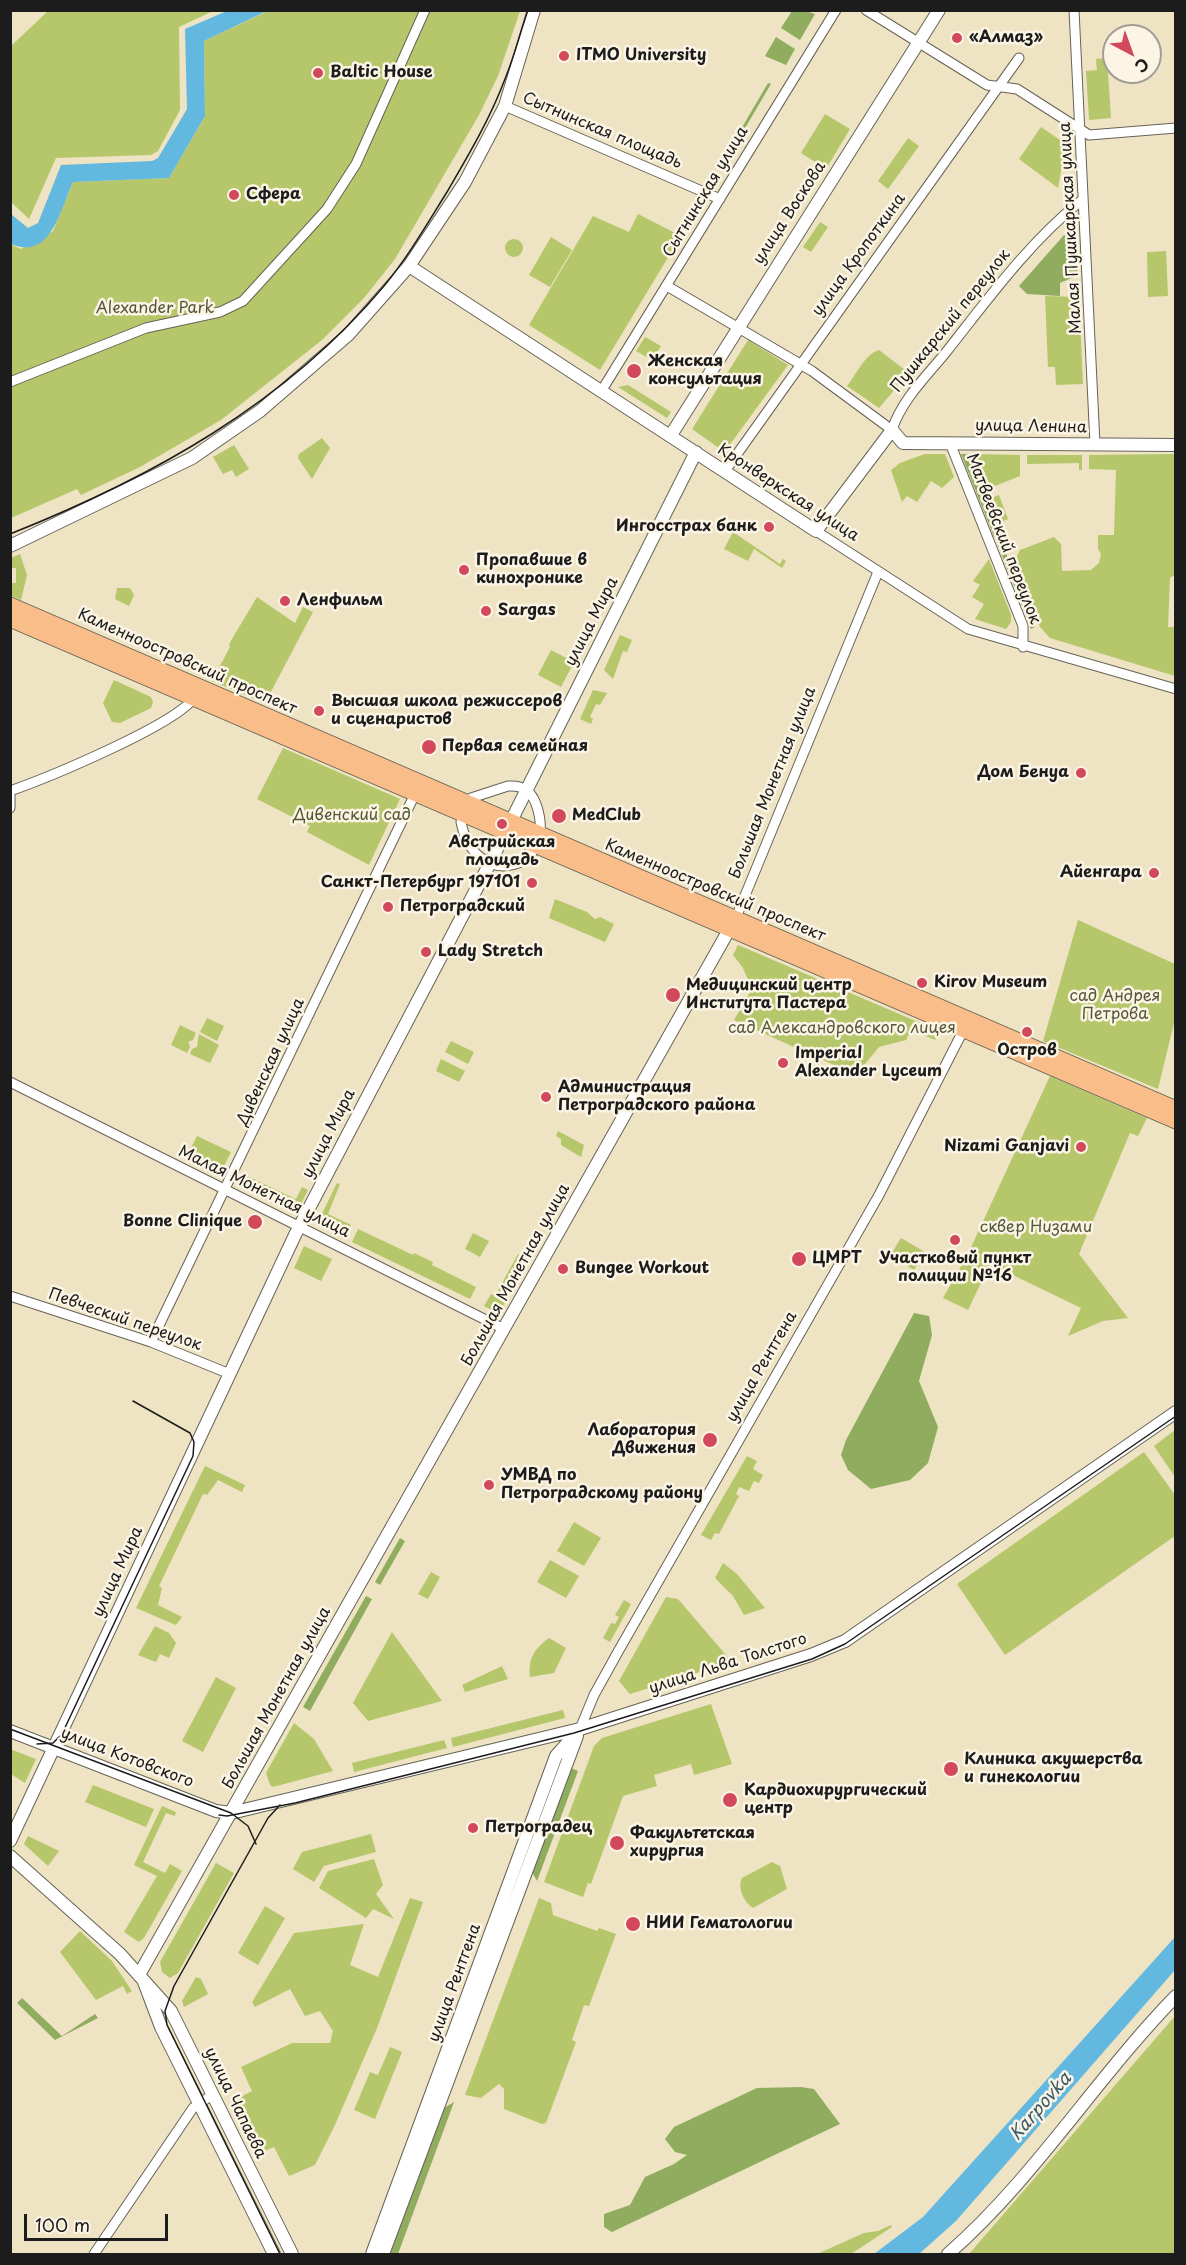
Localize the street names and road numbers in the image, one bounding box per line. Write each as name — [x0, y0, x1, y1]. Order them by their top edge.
street label: Сытнинская площадь — [519, 89, 685, 173]
street label: Малая Пушкарская улица — [1056, 122, 1086, 334]
street label: Сытнинская улица — [659, 123, 753, 261]
street label: улица Воскова — [750, 158, 830, 268]
street label: улица Кропоткина — [808, 190, 910, 320]
street label: Пушкарский переулок — [887, 246, 1015, 396]
street label: улица Ленина — [975, 416, 1087, 438]
street label: Кронверкская улица — [714, 440, 862, 546]
street label: Матвеевский переулок — [962, 451, 1044, 627]
street label: улица Мира — [561, 574, 623, 670]
street label: Каменноостровский проспект — [75, 605, 299, 719]
street label: Большая Монетная улица — [726, 684, 820, 882]
street label: Каменноостровский проспект — [602, 836, 828, 946]
street label: Дивенская улица — [233, 995, 309, 1129]
street label: улица Мира — [298, 1086, 360, 1182]
street label: Малая Монетная улица — [175, 1142, 353, 1242]
street label: Большая Монетная улица — [458, 1181, 574, 1369]
street label: Певческий переулок — [46, 1285, 204, 1355]
street label: улица Рентгена — [723, 1308, 801, 1426]
street label: улица Мира — [89, 1524, 147, 1620]
street label: Большая Монетная улица — [219, 1604, 335, 1792]
street label: улица Льва Толстого — [647, 1629, 809, 1699]
street label: улица Котовского — [58, 1724, 196, 1792]
street label: улица Рентгена — [425, 1921, 485, 2045]
street label: улица Чапаева — [200, 2044, 270, 2162]

